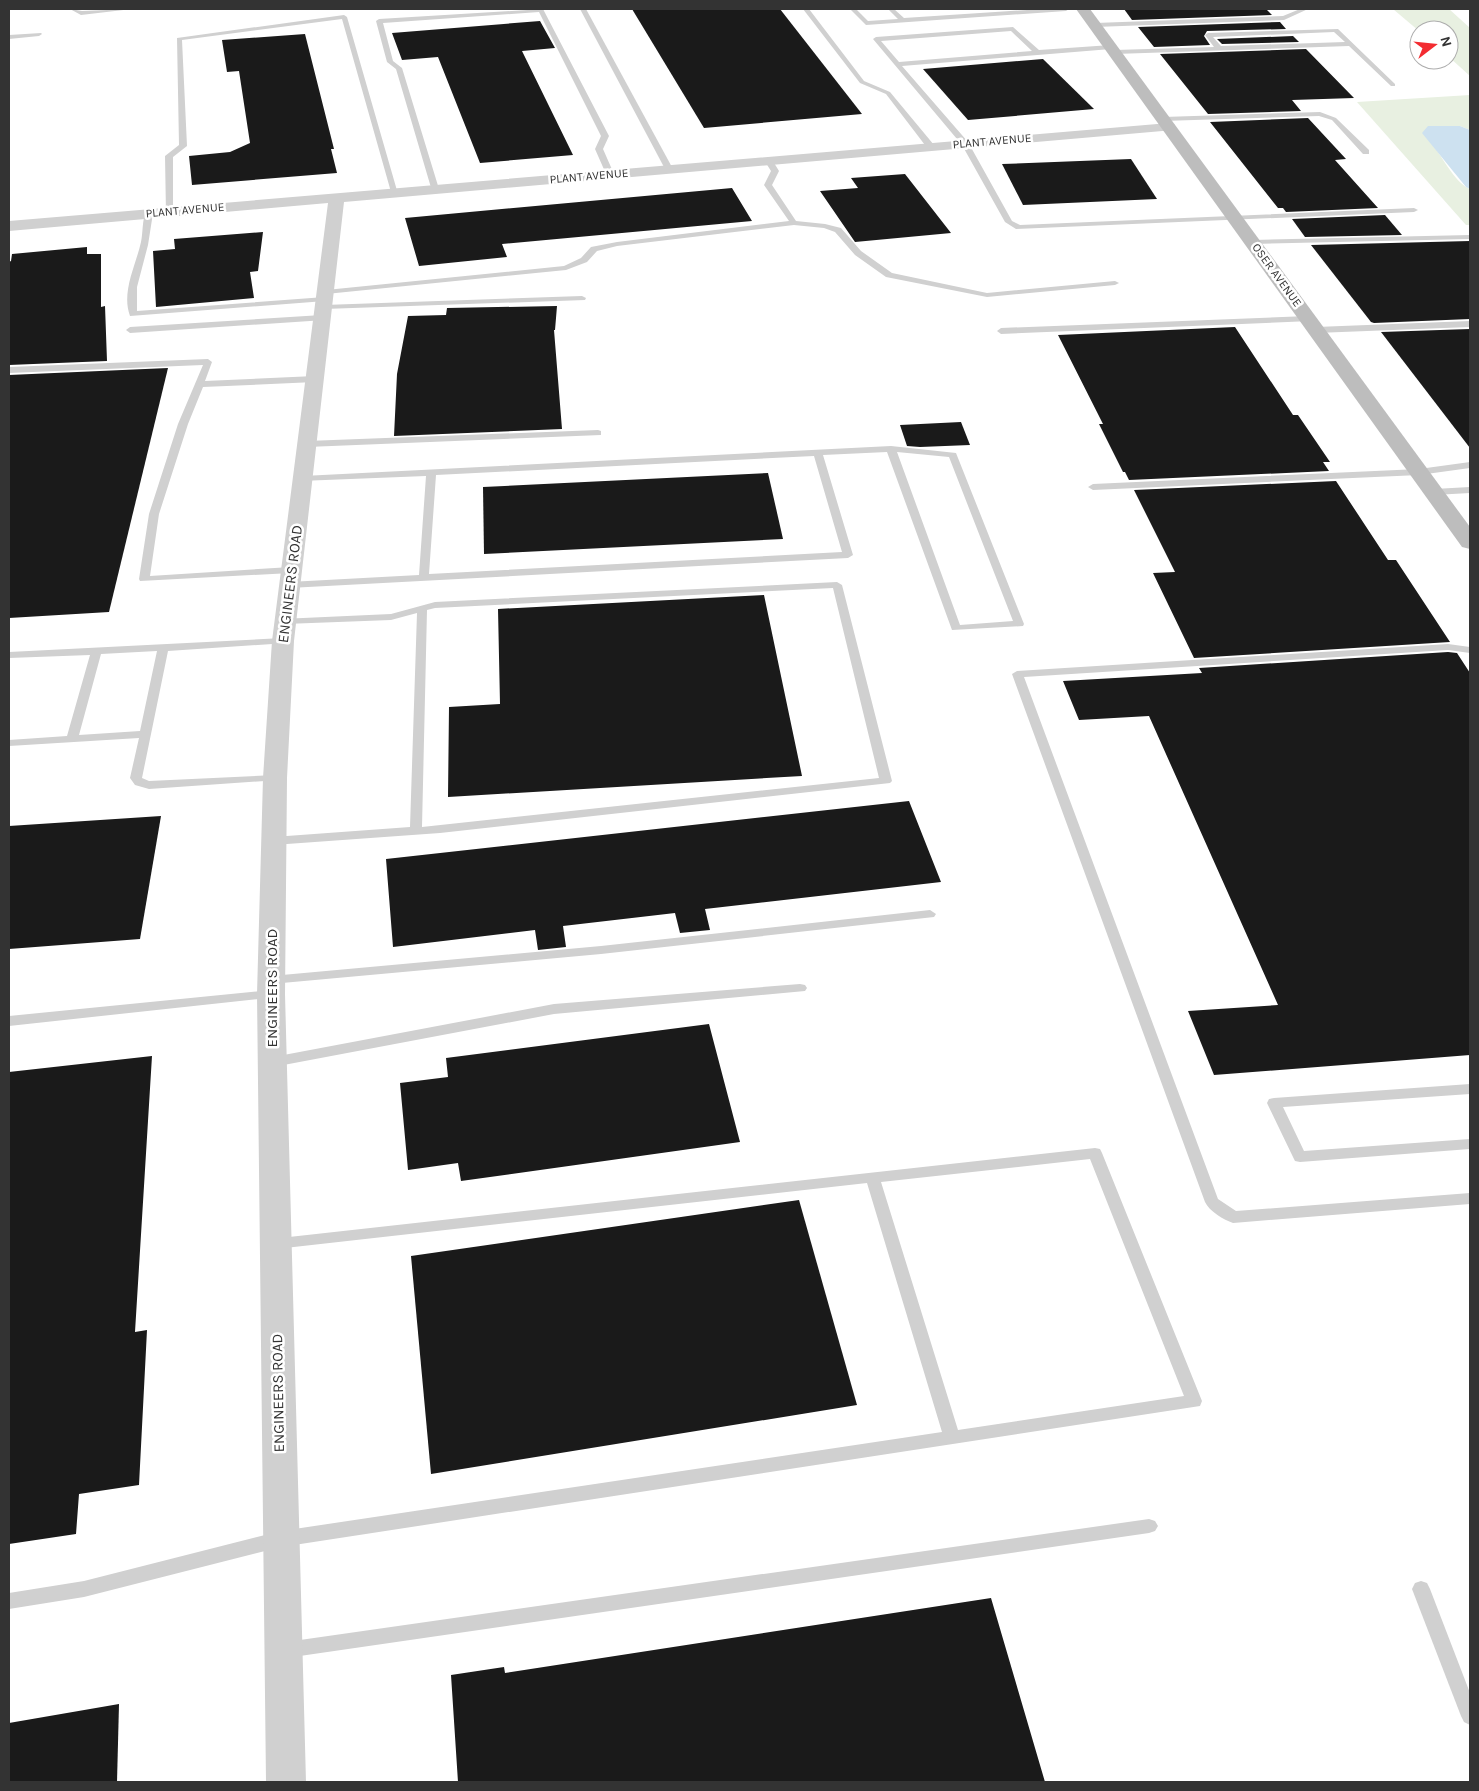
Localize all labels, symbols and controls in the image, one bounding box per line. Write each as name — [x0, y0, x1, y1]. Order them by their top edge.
north arrow — [1409, 20, 1459, 70]
text: N — [1436, 34, 1456, 49]
street label: PLANT AVENUE — [952, 131, 1032, 151]
street label: PLANT AVENUE — [549, 166, 629, 186]
street label: PLANT AVENUE — [145, 200, 225, 220]
street label: OSER AVENUE — [1249, 241, 1305, 309]
street label: ENGINEERS ROAD — [274, 524, 306, 644]
street label: ENGINEERS ROAD — [263, 929, 281, 1047]
street label: ENGINEERS ROAD — [268, 1333, 288, 1453]

